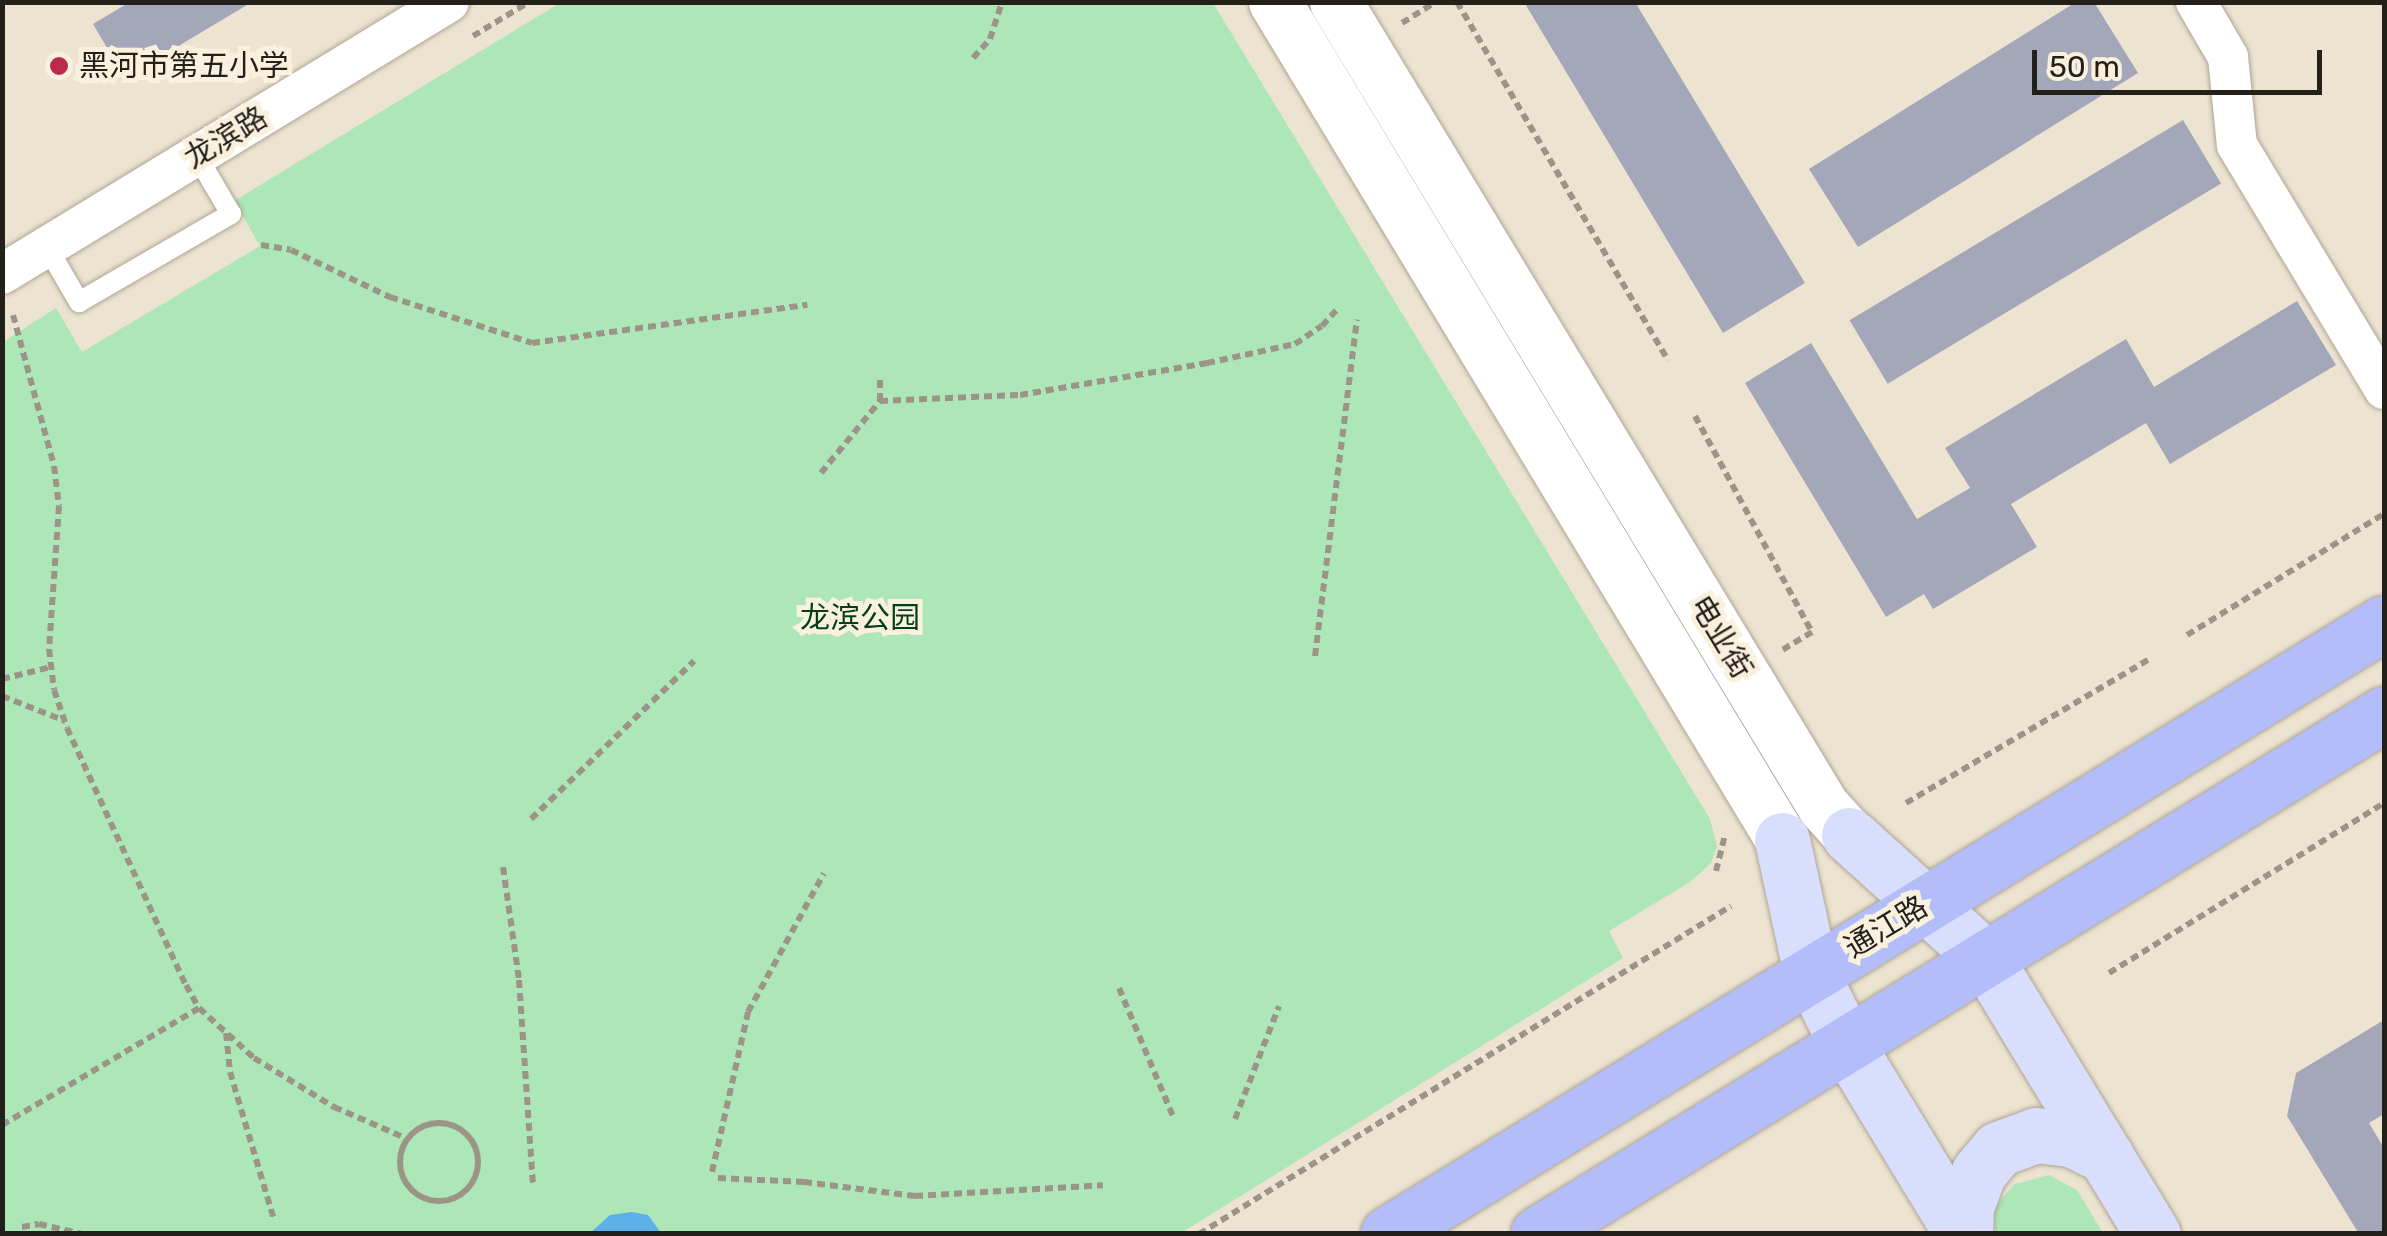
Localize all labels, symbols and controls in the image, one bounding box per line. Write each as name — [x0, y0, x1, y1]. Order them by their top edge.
scale bar — [2037, 30, 2327, 92]
place label: 黑河市第五小学 — [79, 48, 289, 84]
text: 50 m — [2049, 49, 2120, 85]
marker: 黑河市第五小学 — [48, 55, 70, 77]
street label: 龙滨路 — [178, 99, 274, 177]
street label: 电业街 — [1682, 589, 1760, 685]
park label: 龙滨公园 — [800, 600, 920, 636]
street label: 通江路 — [1838, 888, 1934, 966]

